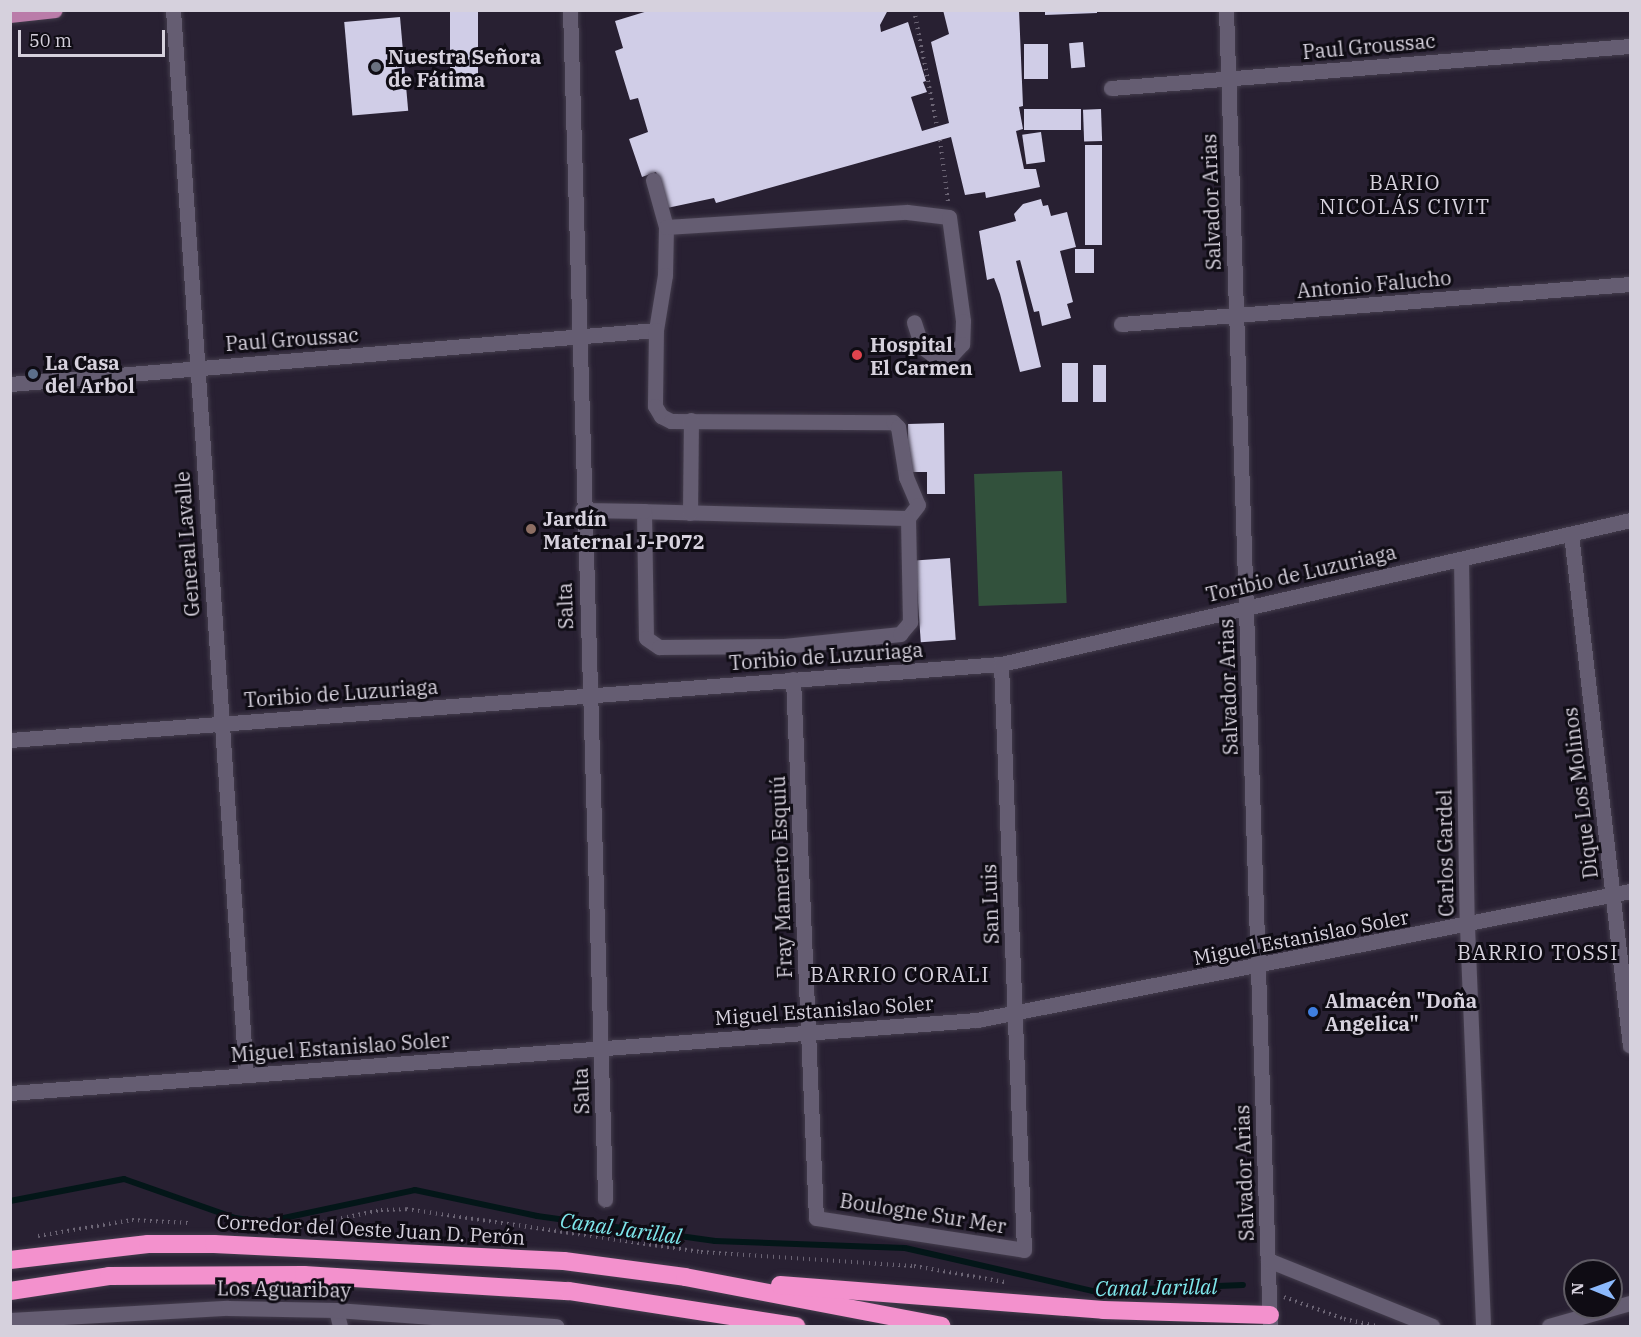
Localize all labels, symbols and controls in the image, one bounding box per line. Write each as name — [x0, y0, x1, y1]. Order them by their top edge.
scale bar — [21, 18, 168, 56]
street label: Paul Groussac — [1301, 28, 1437, 64]
text: 50 m — [29, 29, 72, 52]
place label: Nuestra Señora de Fátima — [388, 44, 541, 91]
marker: Nuestra Señora de Fátima — [369, 60, 383, 74]
street label: Salvador Arias — [1197, 133, 1225, 271]
district label: BARIO NICOLÁS CIVIT — [1319, 169, 1491, 219]
street label: Antonio Falucho — [1296, 265, 1452, 303]
street label: Paul Groussac — [225, 322, 359, 356]
place label: Hospital El Carmen — [870, 332, 973, 379]
marker: Hospital El Carmen — [848, 346, 866, 364]
place label: La Casa del Arbol — [45, 350, 135, 397]
marker: La Casa del Arbol — [26, 367, 40, 381]
street label: General Lavalle — [170, 471, 204, 617]
place label: Jardín Maternal J-P072 — [543, 506, 705, 553]
marker: Jardín Maternal J-P072 — [524, 522, 538, 536]
street label: Toribio de Luzuriaga — [1203, 539, 1399, 607]
street label: Salta — [552, 582, 578, 630]
street label: Salvador Arias — [1214, 618, 1242, 756]
street label: Toribio de Luzuriaga — [728, 637, 924, 675]
street label: Toribio de Luzuriaga — [243, 674, 439, 712]
street label: Dique Los Molinos — [1558, 706, 1602, 880]
street label: Fray Mamerto Esquiú — [765, 775, 797, 979]
street label: Carlos Gardel — [1432, 789, 1458, 917]
street label: San Luis — [977, 863, 1003, 945]
street label: Miguel Estanislao Soler — [1191, 904, 1411, 970]
district label: BARRIO TOSSI — [1457, 939, 1619, 965]
district label: BARRIO CORALI — [810, 961, 990, 987]
place label: Almacén "Doña Angelica" — [1325, 988, 1477, 1035]
street label: Miguel Estanislao Soler — [714, 990, 934, 1030]
marker: Almacén "Doña Angelica" — [1306, 1005, 1320, 1019]
street label: Miguel Estanislao Soler — [230, 1027, 450, 1067]
street label: Salta — [568, 1067, 594, 1115]
street label: Salvador Arias — [1230, 1104, 1258, 1242]
street label: Boulogne Sur Mer — [838, 1188, 1008, 1238]
water label: Canal Jarillal — [559, 1207, 683, 1249]
street label: Corredor del Oeste Juan D. Perón — [216, 1209, 526, 1249]
north arrow — [1563, 1259, 1623, 1319]
water label: Canal Jarillal — [1095, 1273, 1217, 1301]
street label: Los Aguaribay — [217, 1276, 351, 1302]
text: N — [1567, 1282, 1587, 1295]

